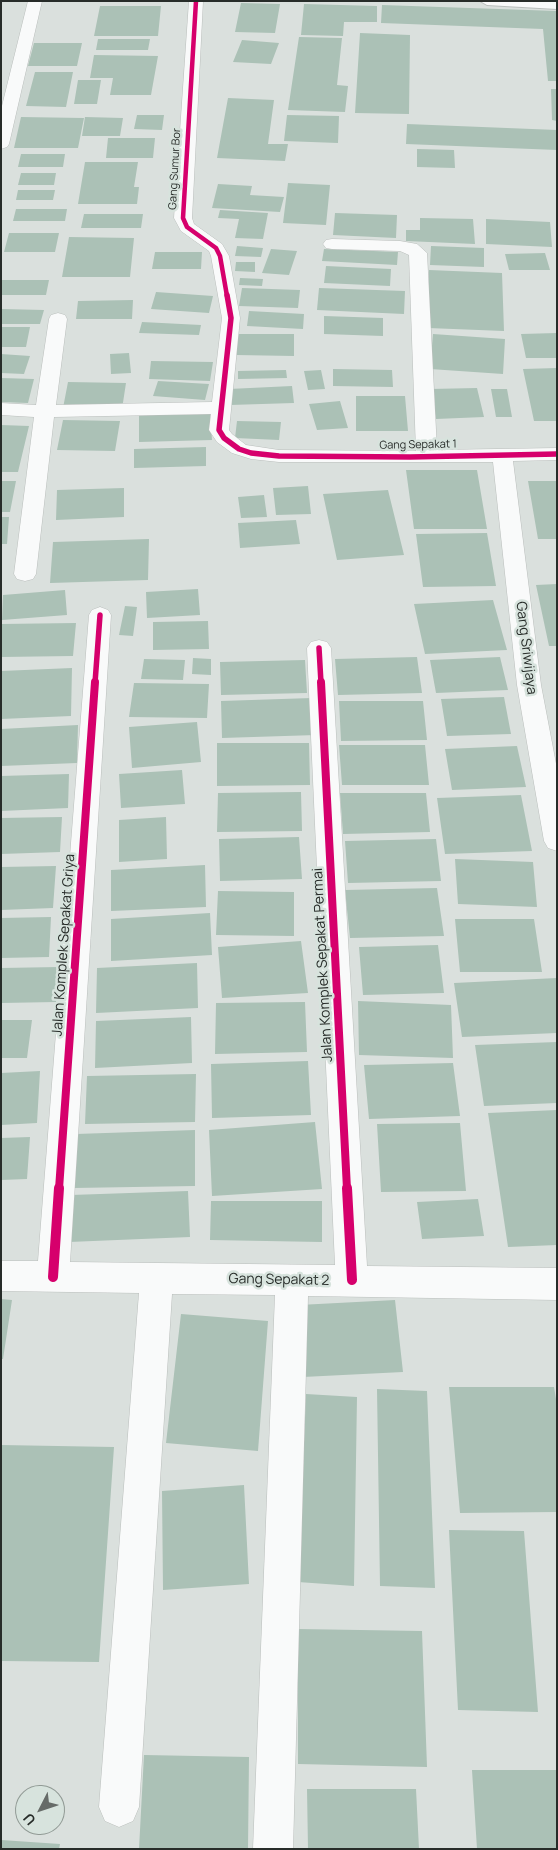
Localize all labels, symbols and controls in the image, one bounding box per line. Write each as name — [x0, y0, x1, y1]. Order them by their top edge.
street label: Gang Sumur Bor — [166, 128, 184, 210]
street label: Gang Sepakat 1 — [379, 438, 457, 452]
street label: Gang Sriwijaya — [512, 600, 540, 696]
street label: Jalan Komplek Sepakat Griya — [49, 853, 79, 1037]
street label: Jalan Komplek Sepakat Permai — [310, 868, 336, 1062]
street label: Gang Sepakat 2 — [228, 1271, 330, 1289]
north arrow — [15, 1785, 65, 1835]
text: U — [19, 1809, 40, 1830]

